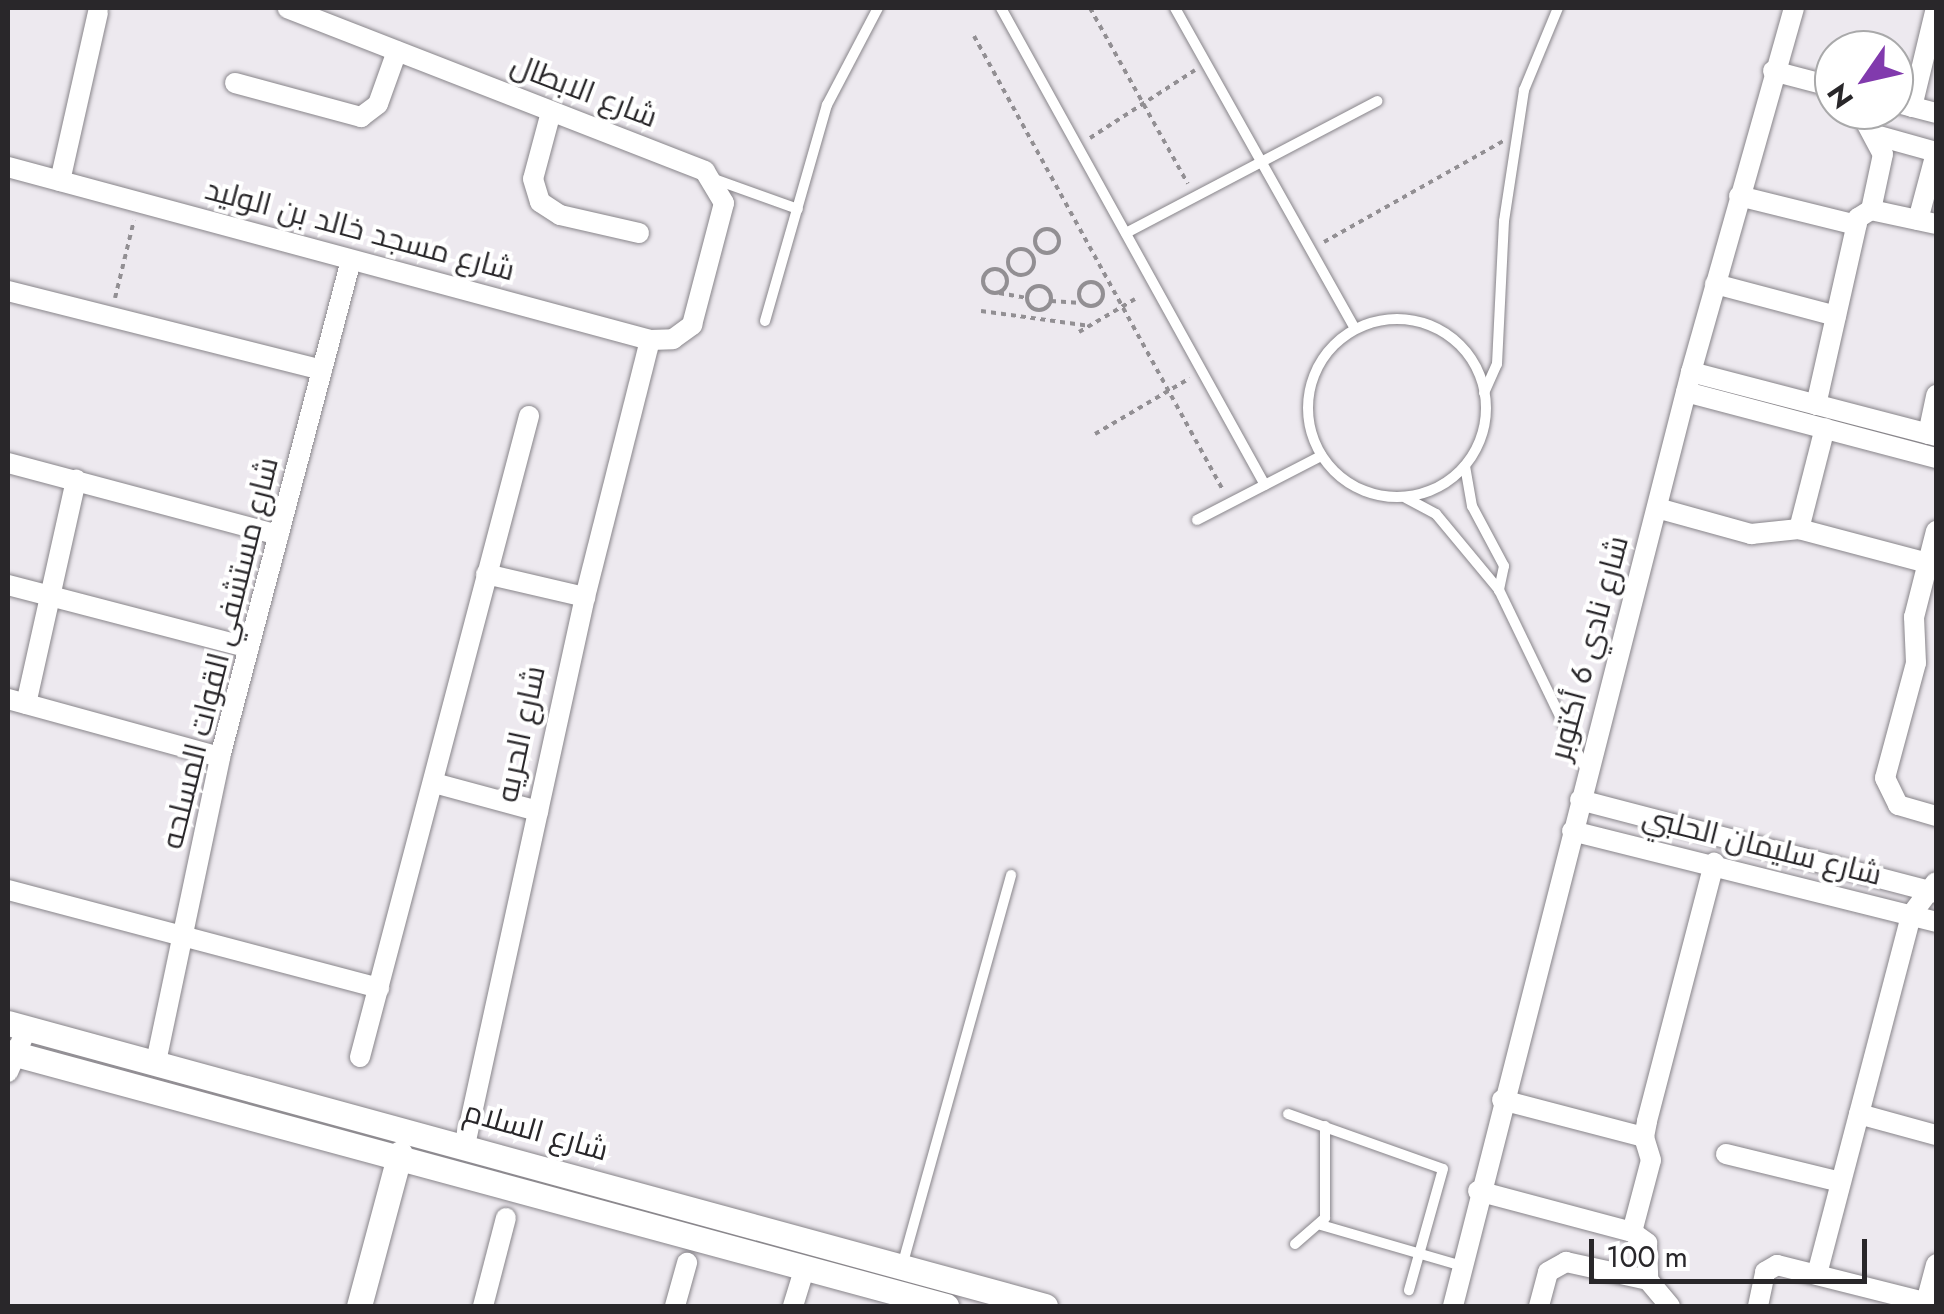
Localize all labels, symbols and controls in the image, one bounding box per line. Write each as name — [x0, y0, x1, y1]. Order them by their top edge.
north arrow — [1814, 30, 1914, 130]
street label: شارع الابطال — [506, 47, 662, 135]
text: N — [1817, 75, 1864, 117]
street label: شارع مسجد خالد بن الوليد — [201, 171, 519, 289]
street label: شارع مستشفي القوات المسلحه — [154, 454, 286, 852]
street label: شارع نادي 6 أكتوبر — [1542, 532, 1636, 764]
street label: شارع الحريه — [489, 663, 553, 805]
street label: شارع سليمان الحلبي — [1639, 799, 1885, 893]
street label: شارع السلام — [460, 1093, 612, 1169]
scale bar — [1594, 1219, 1872, 1281]
text: 100 m — [1606, 1235, 1688, 1278]

